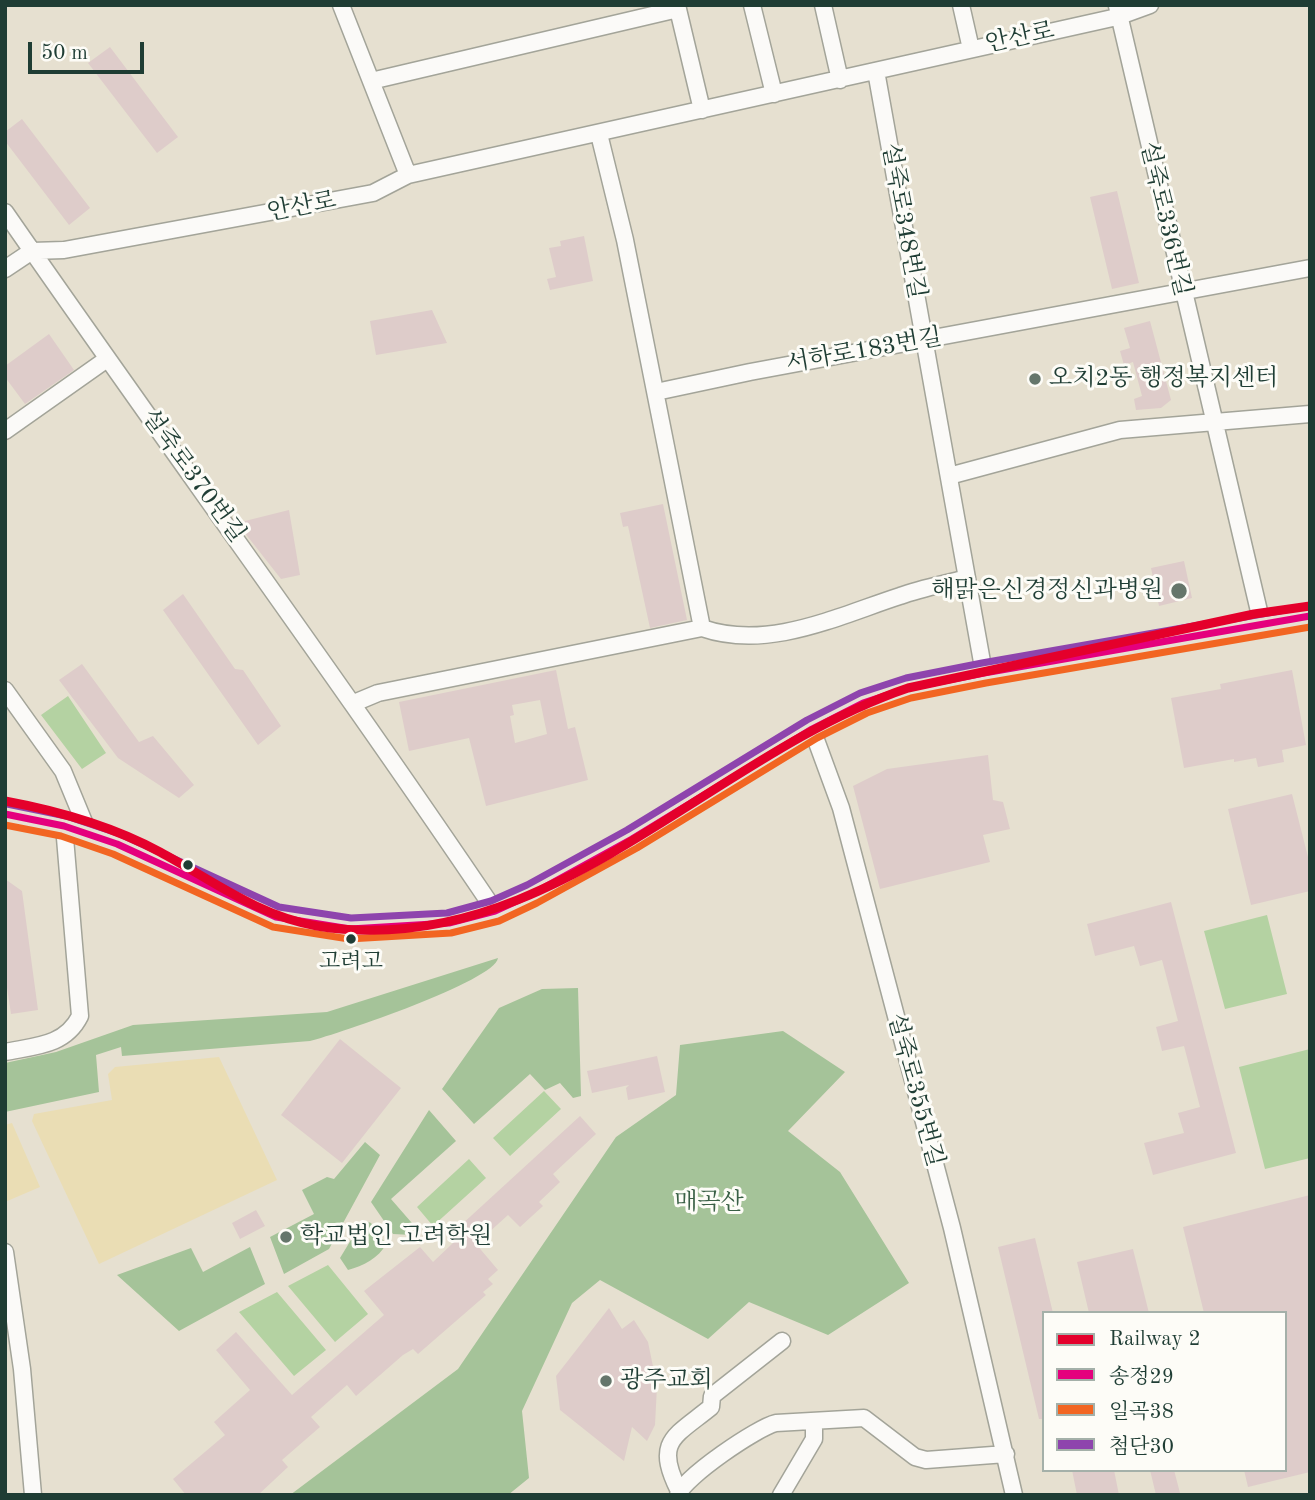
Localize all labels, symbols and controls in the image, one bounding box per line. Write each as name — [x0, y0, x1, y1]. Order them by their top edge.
street label: 안산로 — [983, 17, 1057, 59]
scale bar — [32, 28, 147, 72]
text: 50 m — [41, 43, 88, 64]
street label: 설죽로336번길 — [1133, 139, 1197, 299]
street label: 설죽로348번길 — [875, 141, 931, 301]
street label: 안산로 — [265, 186, 339, 228]
street label: 서하로183번길 — [784, 323, 944, 379]
place label: 오치2동 행정복지센터 — [1049, 365, 1278, 393]
marker: 오치2동 행정복지센터 — [1027, 371, 1043, 387]
street label: 설죽로370번길 — [135, 404, 251, 548]
place label: 해맑은신경정신과병원 — [931, 577, 1163, 605]
marker: 해맑은신경정신과병원 — [1169, 581, 1189, 601]
unlabelled marker — [181, 858, 195, 872]
marker: 고려고 — [344, 932, 358, 946]
place label: 고려고 — [319, 949, 383, 975]
street label: 설죽로355번길 — [881, 1010, 949, 1170]
park label: 매곡산 — [674, 1189, 744, 1217]
place label: 학교법인 고려학원 — [300, 1223, 492, 1251]
marker: 학교법인 고려학원 — [278, 1229, 294, 1245]
legend — [1042, 1311, 1287, 1472]
text: Railway 2 — [1109, 1329, 1201, 1350]
place label: 광주교회 — [620, 1367, 713, 1395]
text: 송정29 — [1109, 1367, 1174, 1388]
marker: 광주교회 — [598, 1373, 614, 1389]
text: 일곡38 — [1109, 1402, 1174, 1423]
text: 첨단30 — [1109, 1437, 1174, 1458]

